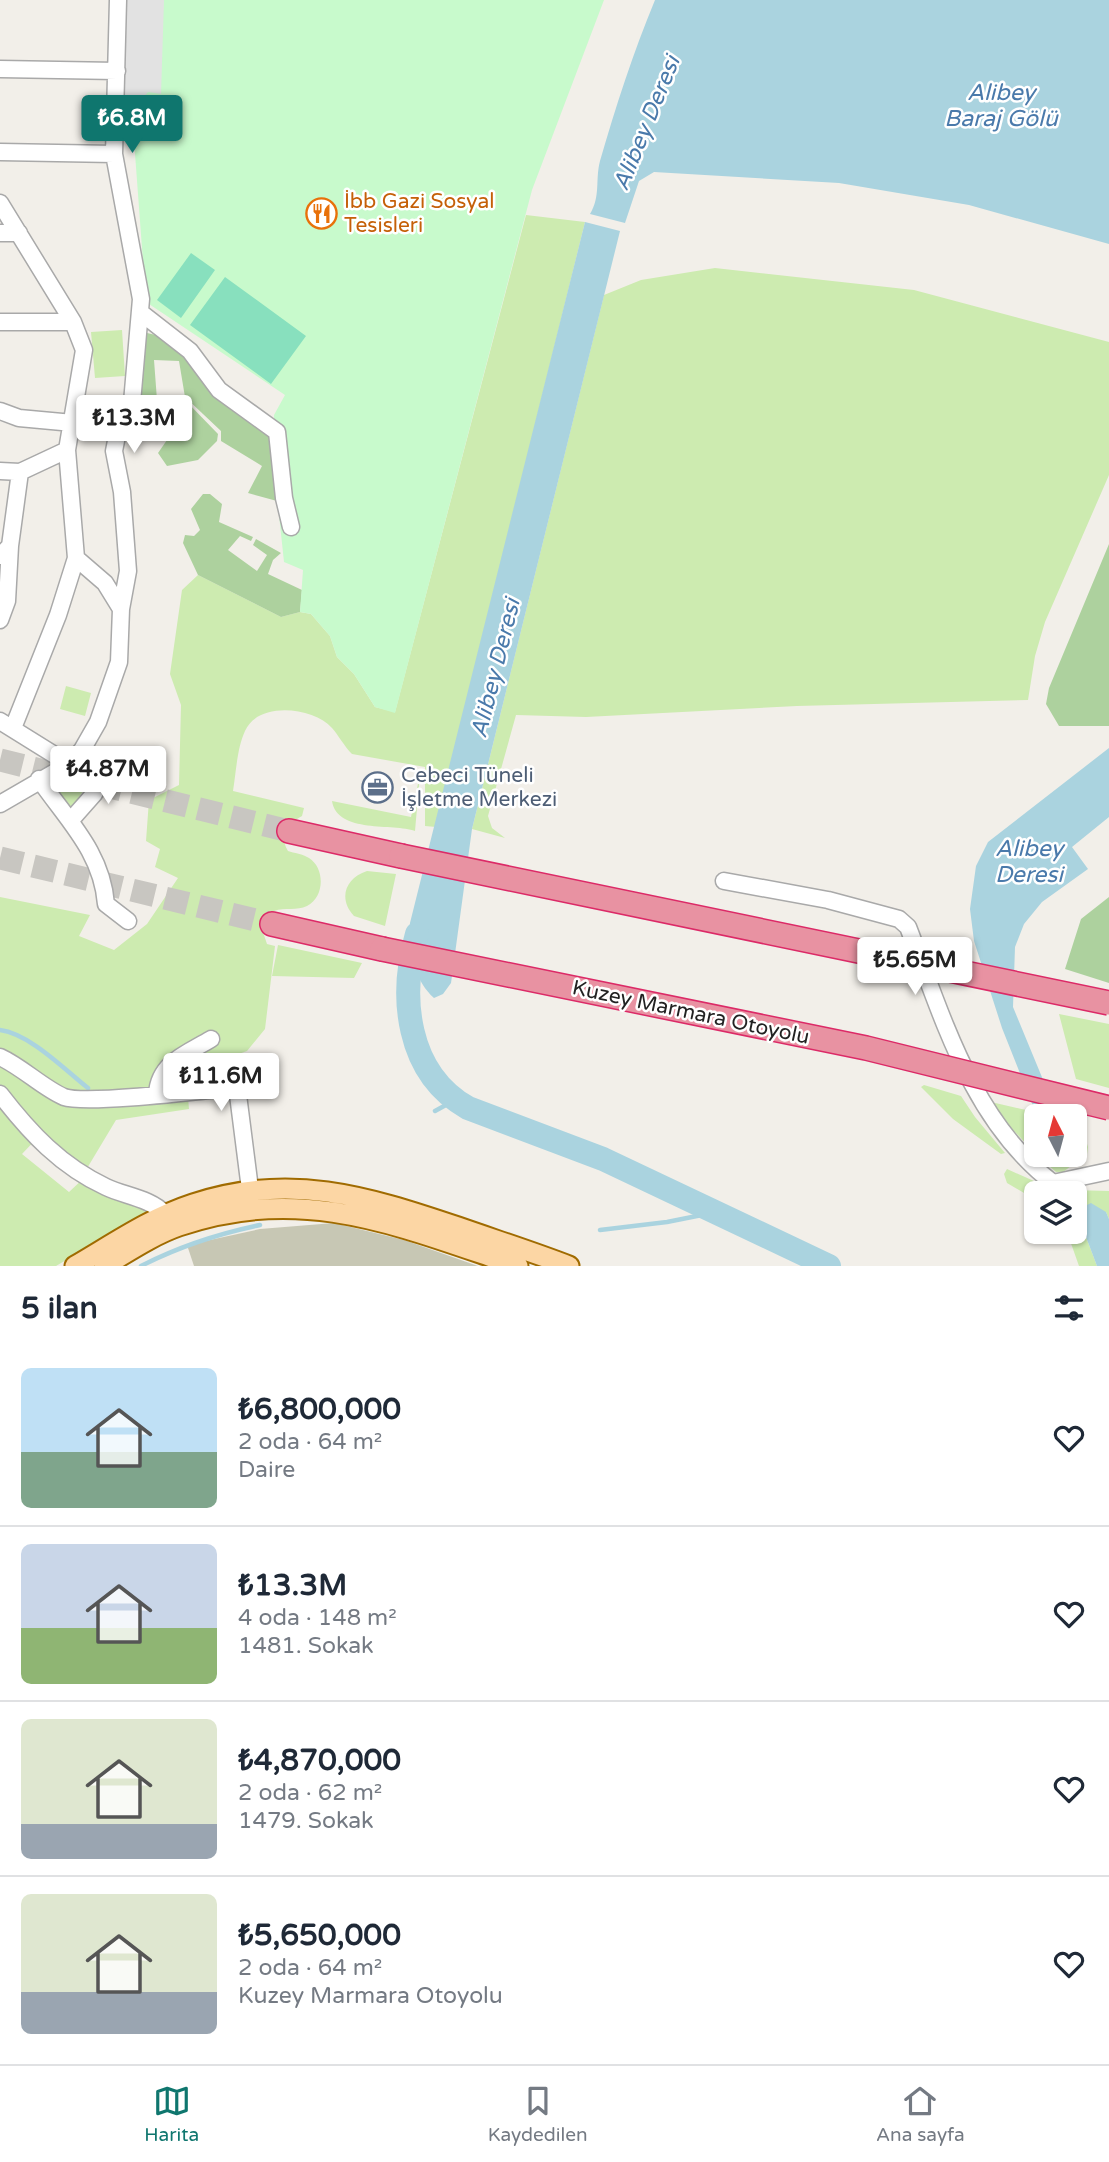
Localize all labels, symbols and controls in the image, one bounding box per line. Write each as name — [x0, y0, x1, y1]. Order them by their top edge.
water label: Alibey Deresi — [607, 50, 687, 195]
water label: Alibey Baraj Gölü — [944, 79, 1059, 133]
pin: ₺6.8M — [83, 96, 181, 155]
text: ₺6.8M — [97, 104, 167, 132]
place label: İbb Gazi Sosyal Tesisleri — [344, 189, 494, 238]
restaurant icon: İbb Gazi Sosyal Tesisleri — [304, 196, 338, 230]
pin: ₺13.3M — [77, 396, 191, 455]
text: ₺13.3M — [92, 404, 176, 432]
water label: Alibey Deresi — [465, 594, 527, 741]
pin: ₺4.87M — [51, 746, 165, 806]
text: ₺4.87M — [66, 755, 150, 783]
place label: Cebeci Tüneli İşletme Merkezi — [401, 763, 557, 812]
office icon: Cebeci Tüneli İşletme Merkezi — [361, 770, 395, 804]
water label: Alibey Deresi — [995, 835, 1066, 889]
pin: ₺5.65M — [858, 937, 972, 997]
text: ₺5.65M — [873, 946, 957, 974]
street label: Kuzey Marmara Otoyolu — [570, 975, 812, 1050]
pin: ₺11.6M — [164, 1054, 278, 1113]
text: ₺11.6M — [179, 1062, 263, 1090]
north arrow — [1024, 1104, 1087, 1167]
map controls — [1024, 1104, 1087, 1244]
button: layers — [1024, 1181, 1087, 1244]
icon: filters — [1050, 1289, 1088, 1327]
text: 5 ilan — [21, 1290, 98, 1327]
text: ₺6,800,000 — [238, 1391, 401, 1428]
icon: home — [77, 1396, 161, 1480]
icon: heart — [1050, 1419, 1088, 1457]
text: 2 oda · 64 m² — [238, 1428, 382, 1456]
text: Daire — [238, 1456, 295, 1484]
text: ₺13.3M — [238, 1567, 347, 1604]
icon: home — [77, 1572, 161, 1656]
icon: heart — [1050, 1595, 1088, 1633]
text: 4 oda · 148 m² — [238, 1604, 397, 1632]
text: 1481. Sokak — [238, 1632, 374, 1660]
text: ₺4,870,000 — [238, 1742, 401, 1779]
icon: home — [77, 1747, 161, 1831]
icon: heart — [1050, 1770, 1088, 1808]
text: 2 oda · 62 m² — [238, 1779, 382, 1807]
text: 1479. Sokak — [238, 1807, 374, 1835]
text: ₺5,650,000 — [238, 1917, 401, 1954]
icon: home — [77, 1922, 161, 2006]
icon: heart — [1050, 1945, 1088, 1983]
text: 2 oda · 64 m² — [238, 1954, 382, 1982]
text: Kuzey Marmara Otoyolu — [238, 1982, 503, 2010]
tab: Harita — [144, 2082, 199, 2146]
tab: Kaydedilen — [488, 2082, 588, 2146]
tab: Ana sayfa — [876, 2082, 965, 2146]

